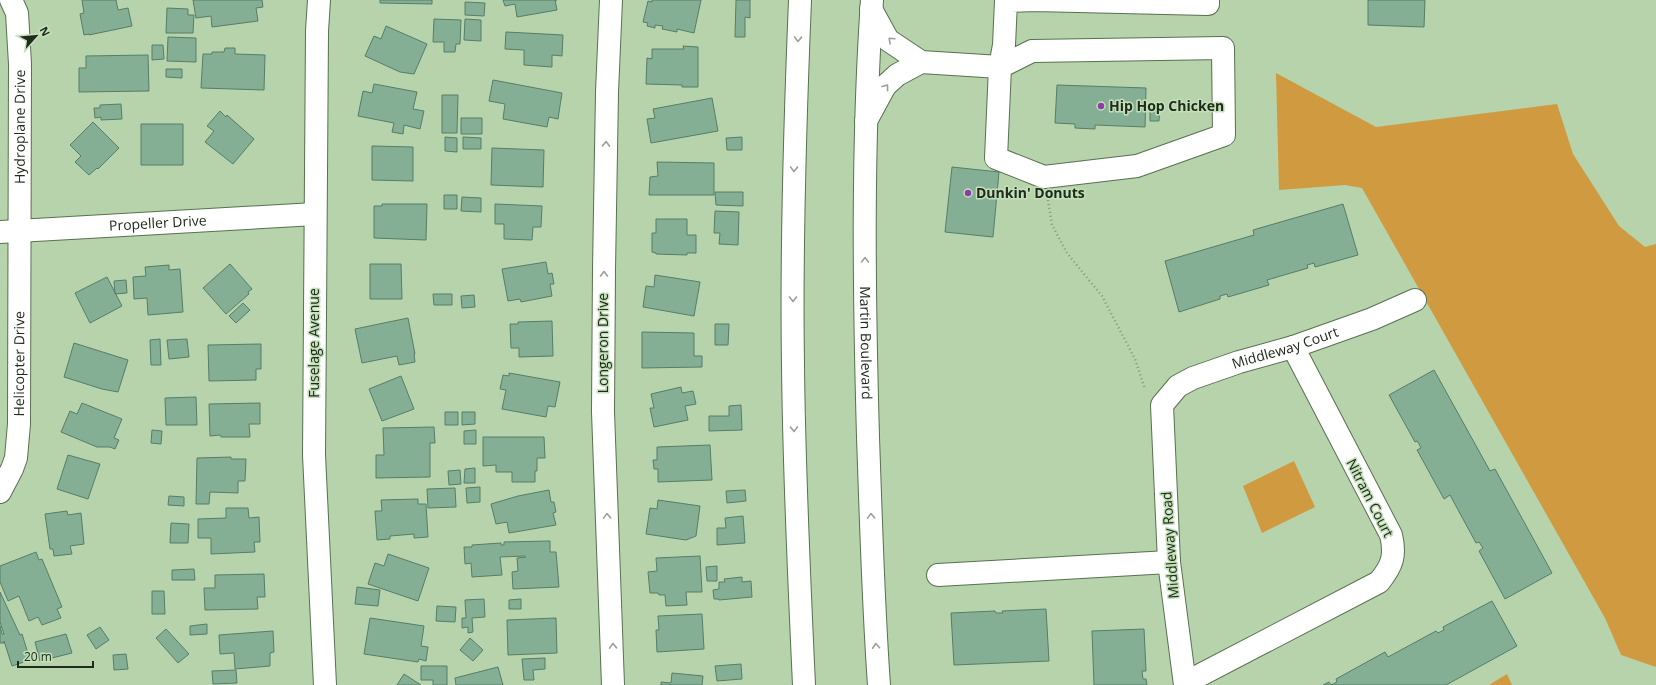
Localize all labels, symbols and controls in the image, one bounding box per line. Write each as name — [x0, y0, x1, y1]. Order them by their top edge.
north arrow — [16, 16, 56, 56]
text: N — [37, 24, 54, 39]
one-way arrow — [794, 36, 803, 42]
one-way arrow — [888, 38, 896, 45]
street label: Hydroplane Drive — [10, 69, 29, 184]
one-way arrow — [881, 85, 888, 92]
place label: Hip Hop Chicken — [1109, 96, 1224, 115]
marker: Hip Hop Chicken — [1096, 101, 1106, 111]
one-way arrow — [602, 141, 610, 147]
one-way arrow — [790, 166, 798, 172]
place label: Dunkin' Donuts — [976, 183, 1085, 202]
marker: Dunkin' Donuts — [963, 188, 973, 198]
street label: Propeller Drive — [108, 210, 207, 235]
one-way arrow — [861, 257, 869, 263]
one-way arrow — [600, 271, 608, 277]
street label: Martin Boulevard — [856, 286, 877, 400]
street label: Fuselage Avenue — [304, 288, 323, 398]
street label: Longeron Drive — [593, 293, 612, 393]
one-way arrow — [789, 296, 797, 302]
street label: Helicopter Drive — [9, 311, 28, 417]
street label: Middleway Court — [1229, 322, 1341, 373]
one-way arrow — [790, 426, 799, 432]
street label: Nitram Court — [1343, 455, 1398, 540]
street label: Middleway Road — [1156, 491, 1183, 599]
one-way arrow — [603, 513, 612, 519]
one-way arrow — [866, 513, 875, 519]
scale bar — [18, 643, 93, 669]
one-way arrow — [608, 643, 617, 649]
one-way arrow — [871, 643, 880, 649]
text: 20 m — [24, 648, 52, 665]

